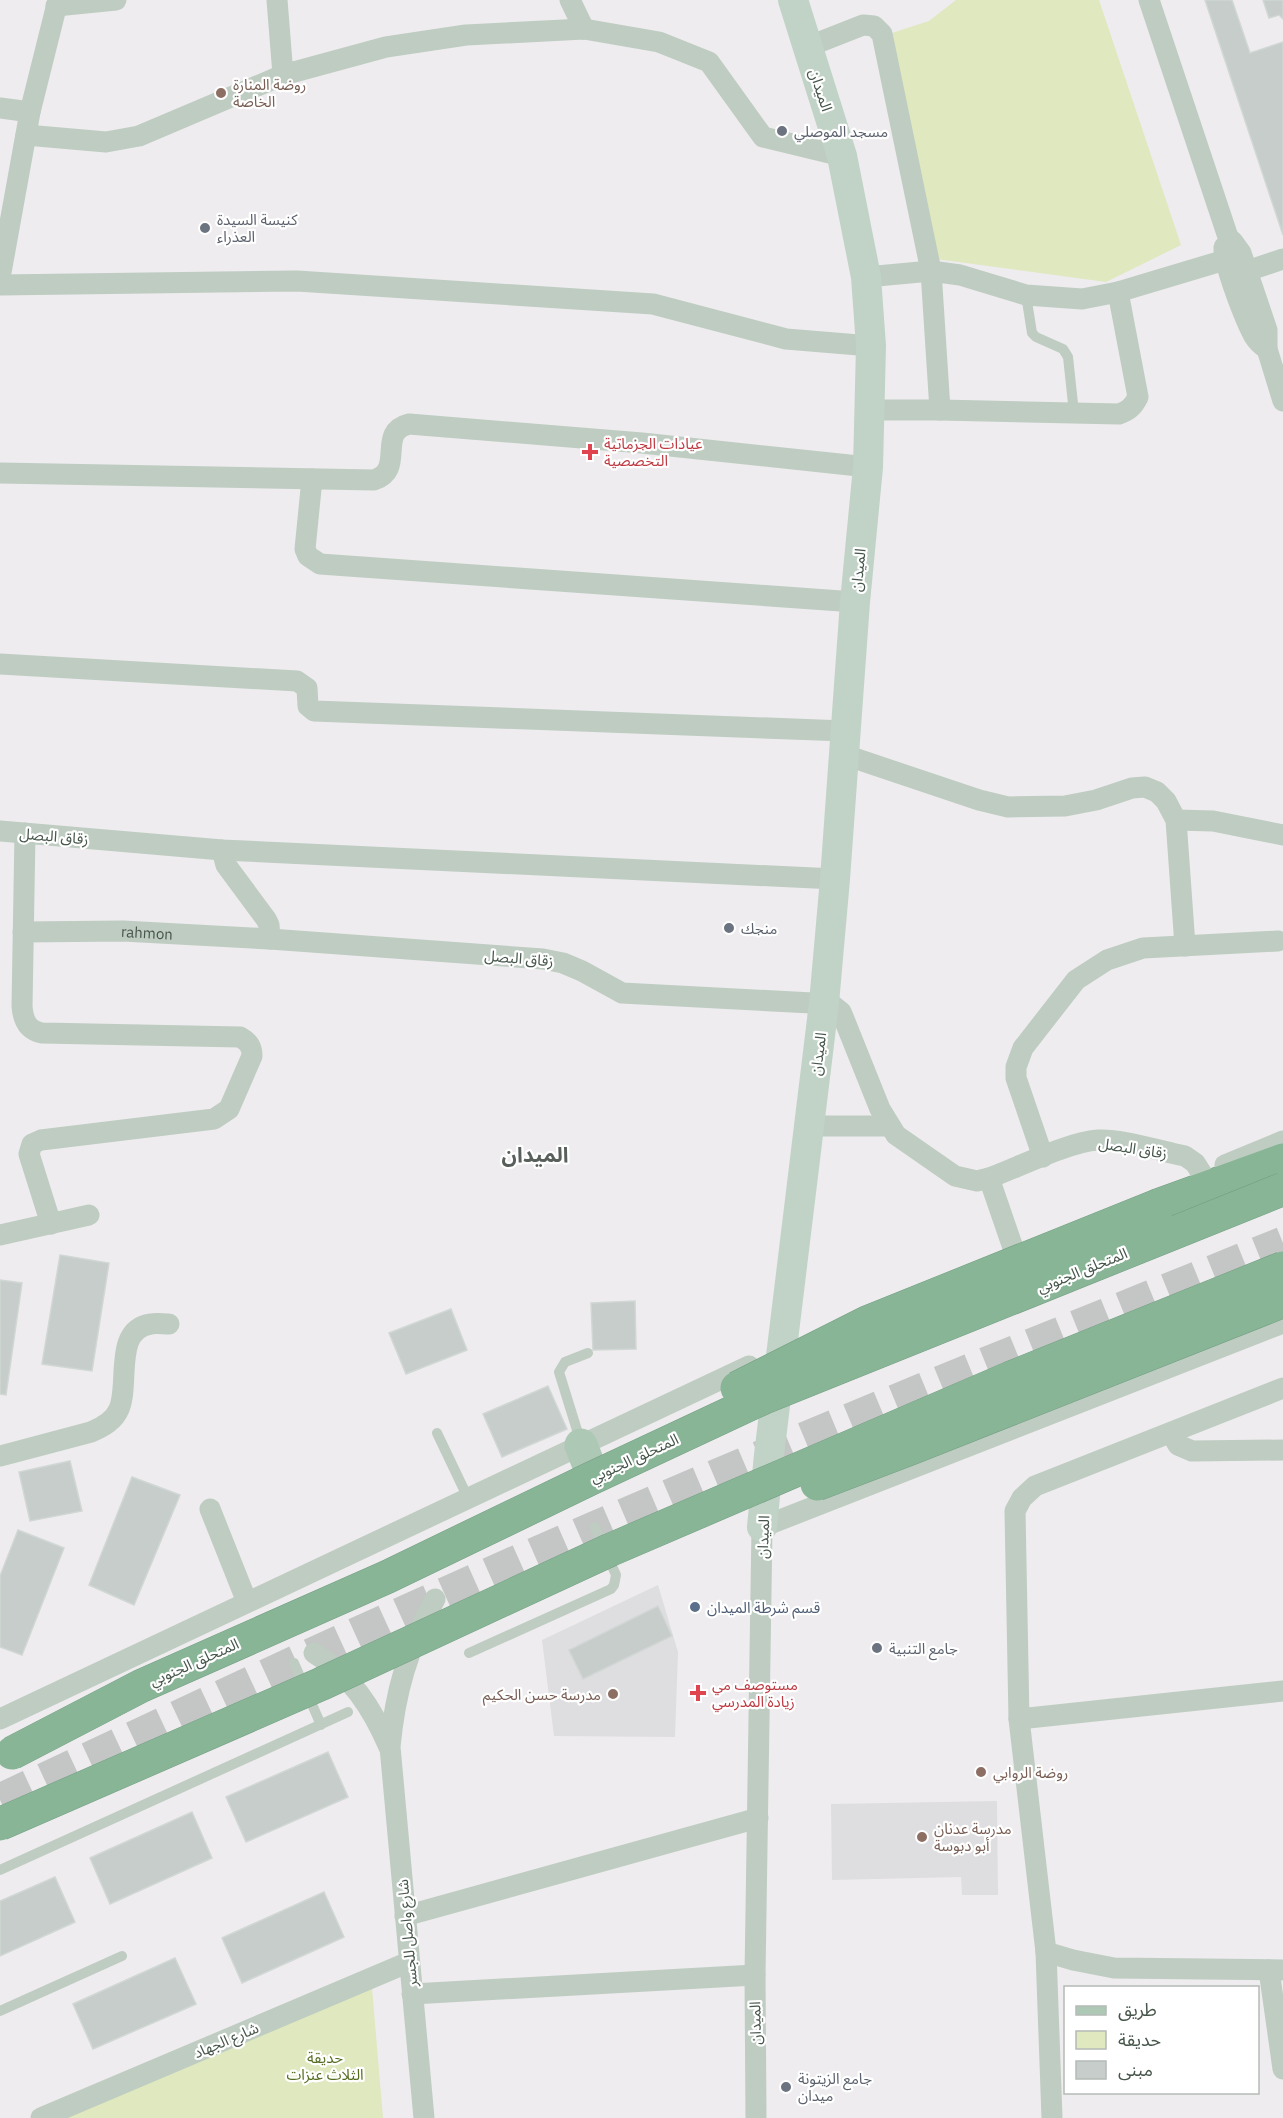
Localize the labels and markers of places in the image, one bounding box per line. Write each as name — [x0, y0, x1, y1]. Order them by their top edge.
place label: روضة المنارة الخاصة — [233, 75, 306, 111]
marker: روضة المنارة الخاصة — [214, 86, 228, 100]
place label: مسجد الموصلي — [794, 122, 888, 143]
marker: مسجد الموصلي — [775, 124, 789, 138]
place label: كنيسة السيدة العذراء — [217, 210, 298, 246]
marker: كنيسة السيدة العذراء — [198, 221, 212, 235]
place label: عيادات الجزماتية التخصصية — [604, 434, 703, 470]
marker: عيادات الجزماتية التخصصية — [581, 443, 599, 461]
place label: منجك — [741, 919, 777, 938]
marker: منجك — [722, 921, 736, 935]
place label: قسم شرطة الميدان — [707, 1598, 821, 1619]
marker: قسم شرطة الميدان — [688, 1600, 702, 1614]
place label: جامع التنبية — [889, 1639, 958, 1661]
marker: جامع التنبية — [870, 1641, 884, 1655]
place label: مستوصف مي زيادة المدرسي — [712, 1675, 798, 1713]
marker: مستوصف مي زيادة المدرسي — [689, 1684, 707, 1702]
place label: مدرسة حسن الحكيم — [483, 1685, 601, 1706]
marker: مدرسة حسن الحكيم — [606, 1687, 620, 1701]
place label: روضة الروابي — [993, 1763, 1068, 1784]
marker: روضة الروابي — [974, 1765, 988, 1779]
place label: مدرسة عدنان أبو دبوسة — [934, 1819, 1012, 1855]
marker: مدرسة عدنان أبو دبوسة — [915, 1830, 929, 1844]
place label: جامع الزيتونة ميدان — [798, 2069, 872, 2105]
marker: جامع الزيتونة ميدان — [779, 2080, 793, 2094]

